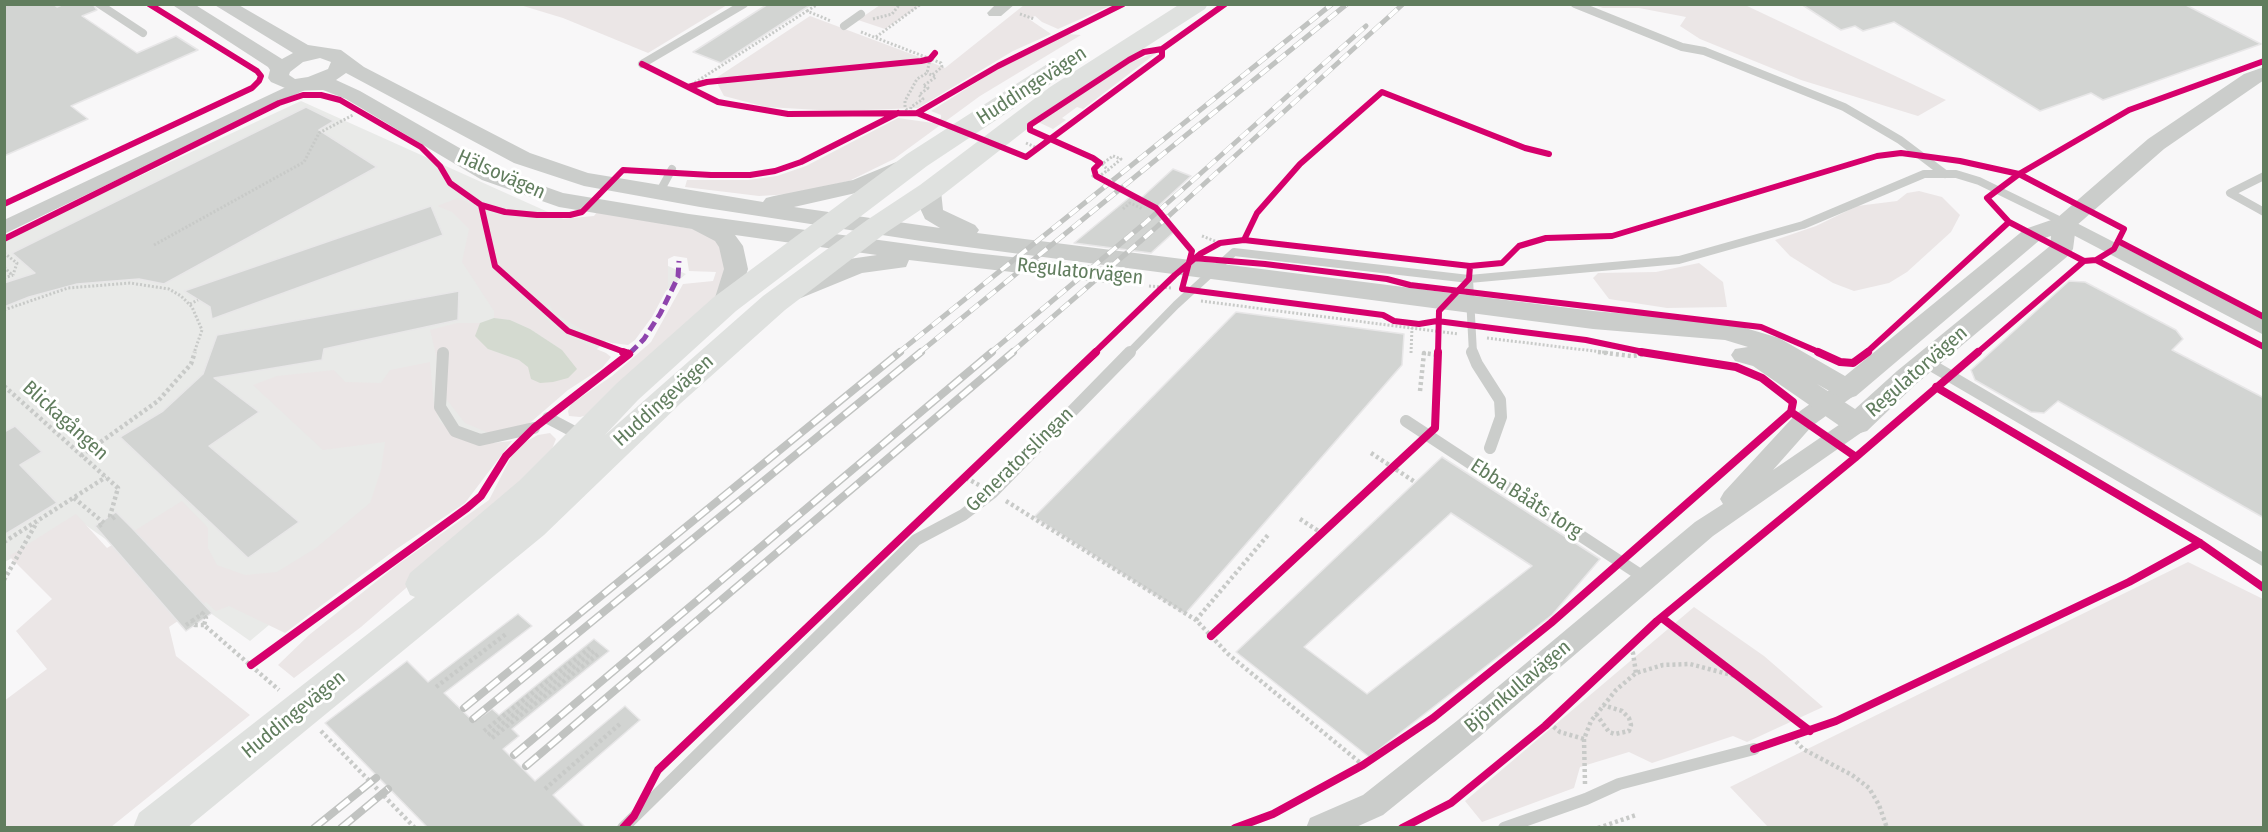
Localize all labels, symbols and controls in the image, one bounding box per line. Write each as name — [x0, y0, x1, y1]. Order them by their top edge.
street label: Huddingevägen — [973, 42, 1091, 130]
street label: Hälsovägen — [453, 145, 549, 205]
street label: Regulatorvägen — [1016, 253, 1144, 291]
street label: Regulatorvägen — [1861, 321, 1973, 423]
street label: Huddingevägen — [609, 350, 719, 452]
street label: Blickagången — [17, 376, 113, 466]
street label: Generatorslingan — [961, 403, 1079, 517]
street label: Ebba Bååts torg — [1466, 454, 1586, 544]
street label: Björnkullavägen — [1460, 636, 1576, 738]
street label: Huddingevägen — [237, 666, 351, 764]

